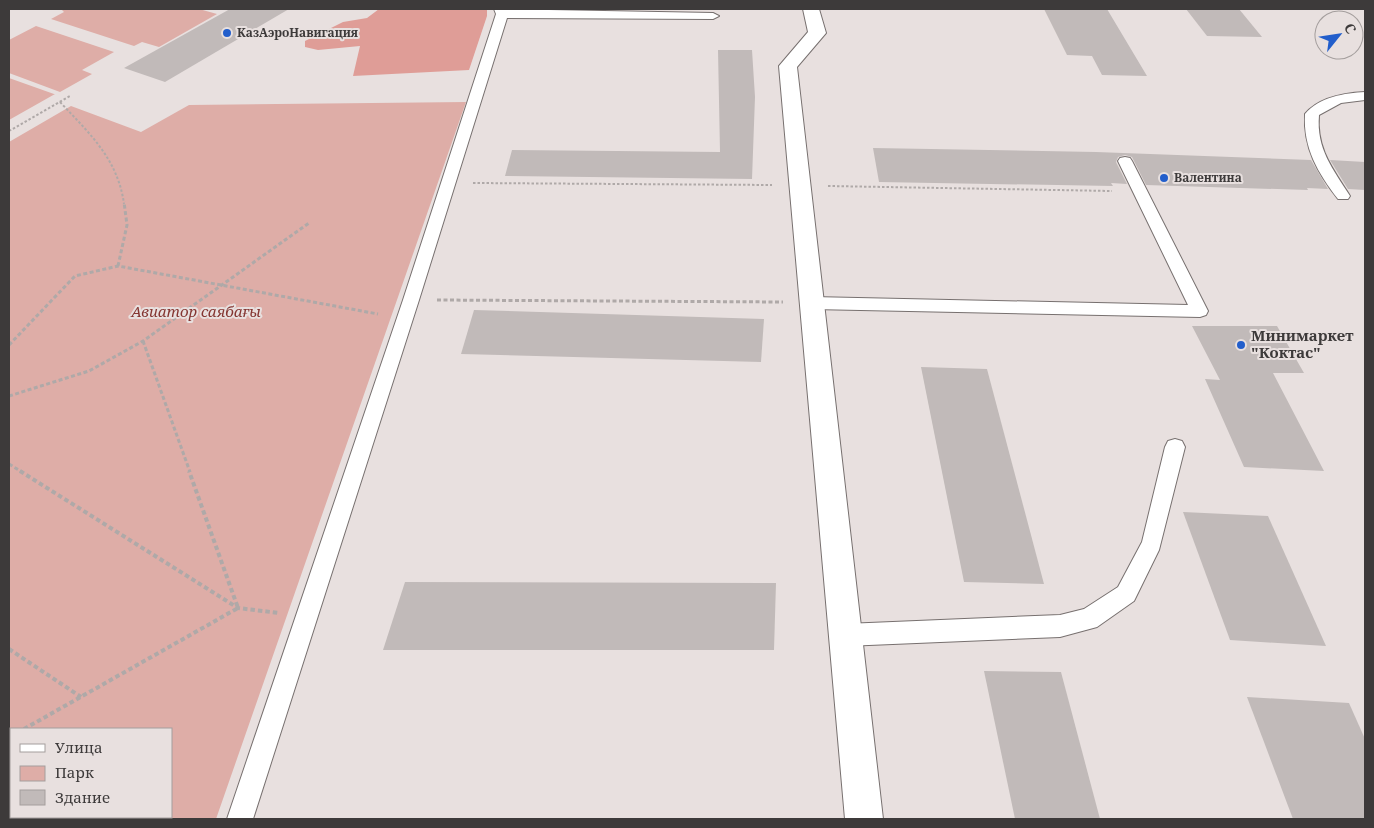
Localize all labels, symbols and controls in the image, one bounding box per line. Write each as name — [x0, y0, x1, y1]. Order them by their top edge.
north arrow — [1314, 10, 1364, 60]
text: С — [1340, 20, 1361, 37]
place label: КазАэроНавигация — [237, 24, 359, 41]
marker: КазАэроНавигация — [221, 27, 233, 39]
place label: Валентина — [1174, 169, 1242, 186]
marker: Валентина — [1158, 172, 1170, 184]
park label: Авиатор саябағы — [130, 301, 261, 321]
place label: Минимаркет "Коктас" — [1251, 325, 1354, 362]
marker: Минимаркет "Коктас" — [1235, 339, 1247, 351]
legend — [10, 728, 172, 818]
text: Улица — [55, 737, 103, 757]
text: Парк — [55, 762, 94, 782]
text: Здание — [55, 787, 110, 807]

